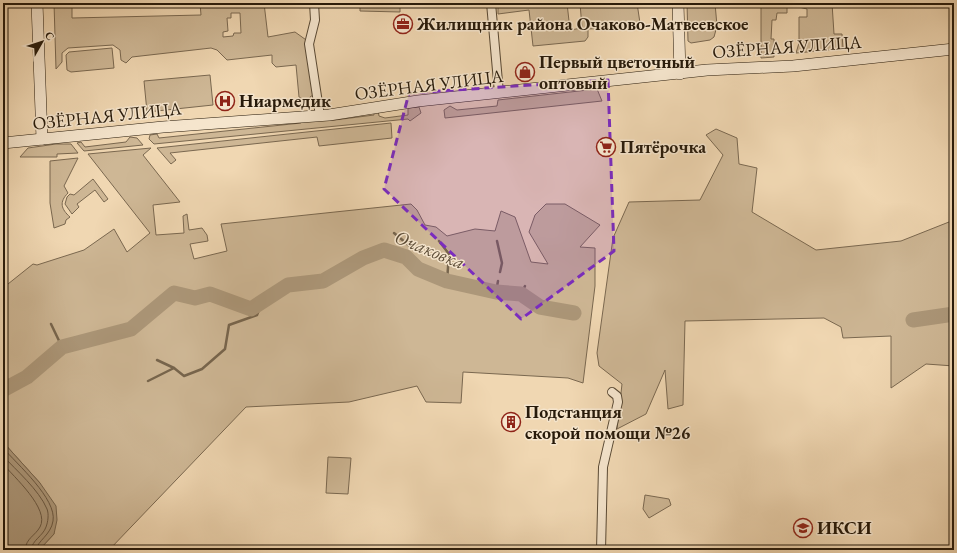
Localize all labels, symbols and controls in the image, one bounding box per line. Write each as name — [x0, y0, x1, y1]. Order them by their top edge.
place label: Жилищник района Очаково-Матвеевское — [416, 12, 749, 35]
office icon: Жилищник района Очаково-Матвеевское — [392, 13, 414, 35]
north arrow — [22, 22, 62, 62]
text: С — [42, 28, 58, 43]
street label: ОЗЁРНАЯ УЛИЦА — [712, 30, 863, 63]
place label: Первый цветочный оптовый — [539, 50, 695, 94]
shop icon: Первый цветочный оптовый — [514, 61, 536, 83]
street label: ОЗЁРНАЯ УЛИЦА — [353, 64, 505, 105]
place label: Ниармедик — [239, 89, 331, 112]
hospital icon: Ниармедик — [214, 90, 236, 112]
street label: ОЗЁРНАЯ УЛИЦА — [31, 96, 183, 135]
place label: Пятёрочка — [620, 135, 706, 158]
supermarket icon: Пятёрочка — [595, 136, 617, 158]
water label: Очаковка — [391, 224, 469, 275]
place label: Подстанция скорой помощи №26 — [525, 400, 691, 444]
building icon: Подстанция скорой помощи №26 — [500, 411, 522, 433]
place label: ИКСИ — [817, 516, 872, 539]
school or university icon: ИКСИ — [792, 517, 814, 539]

